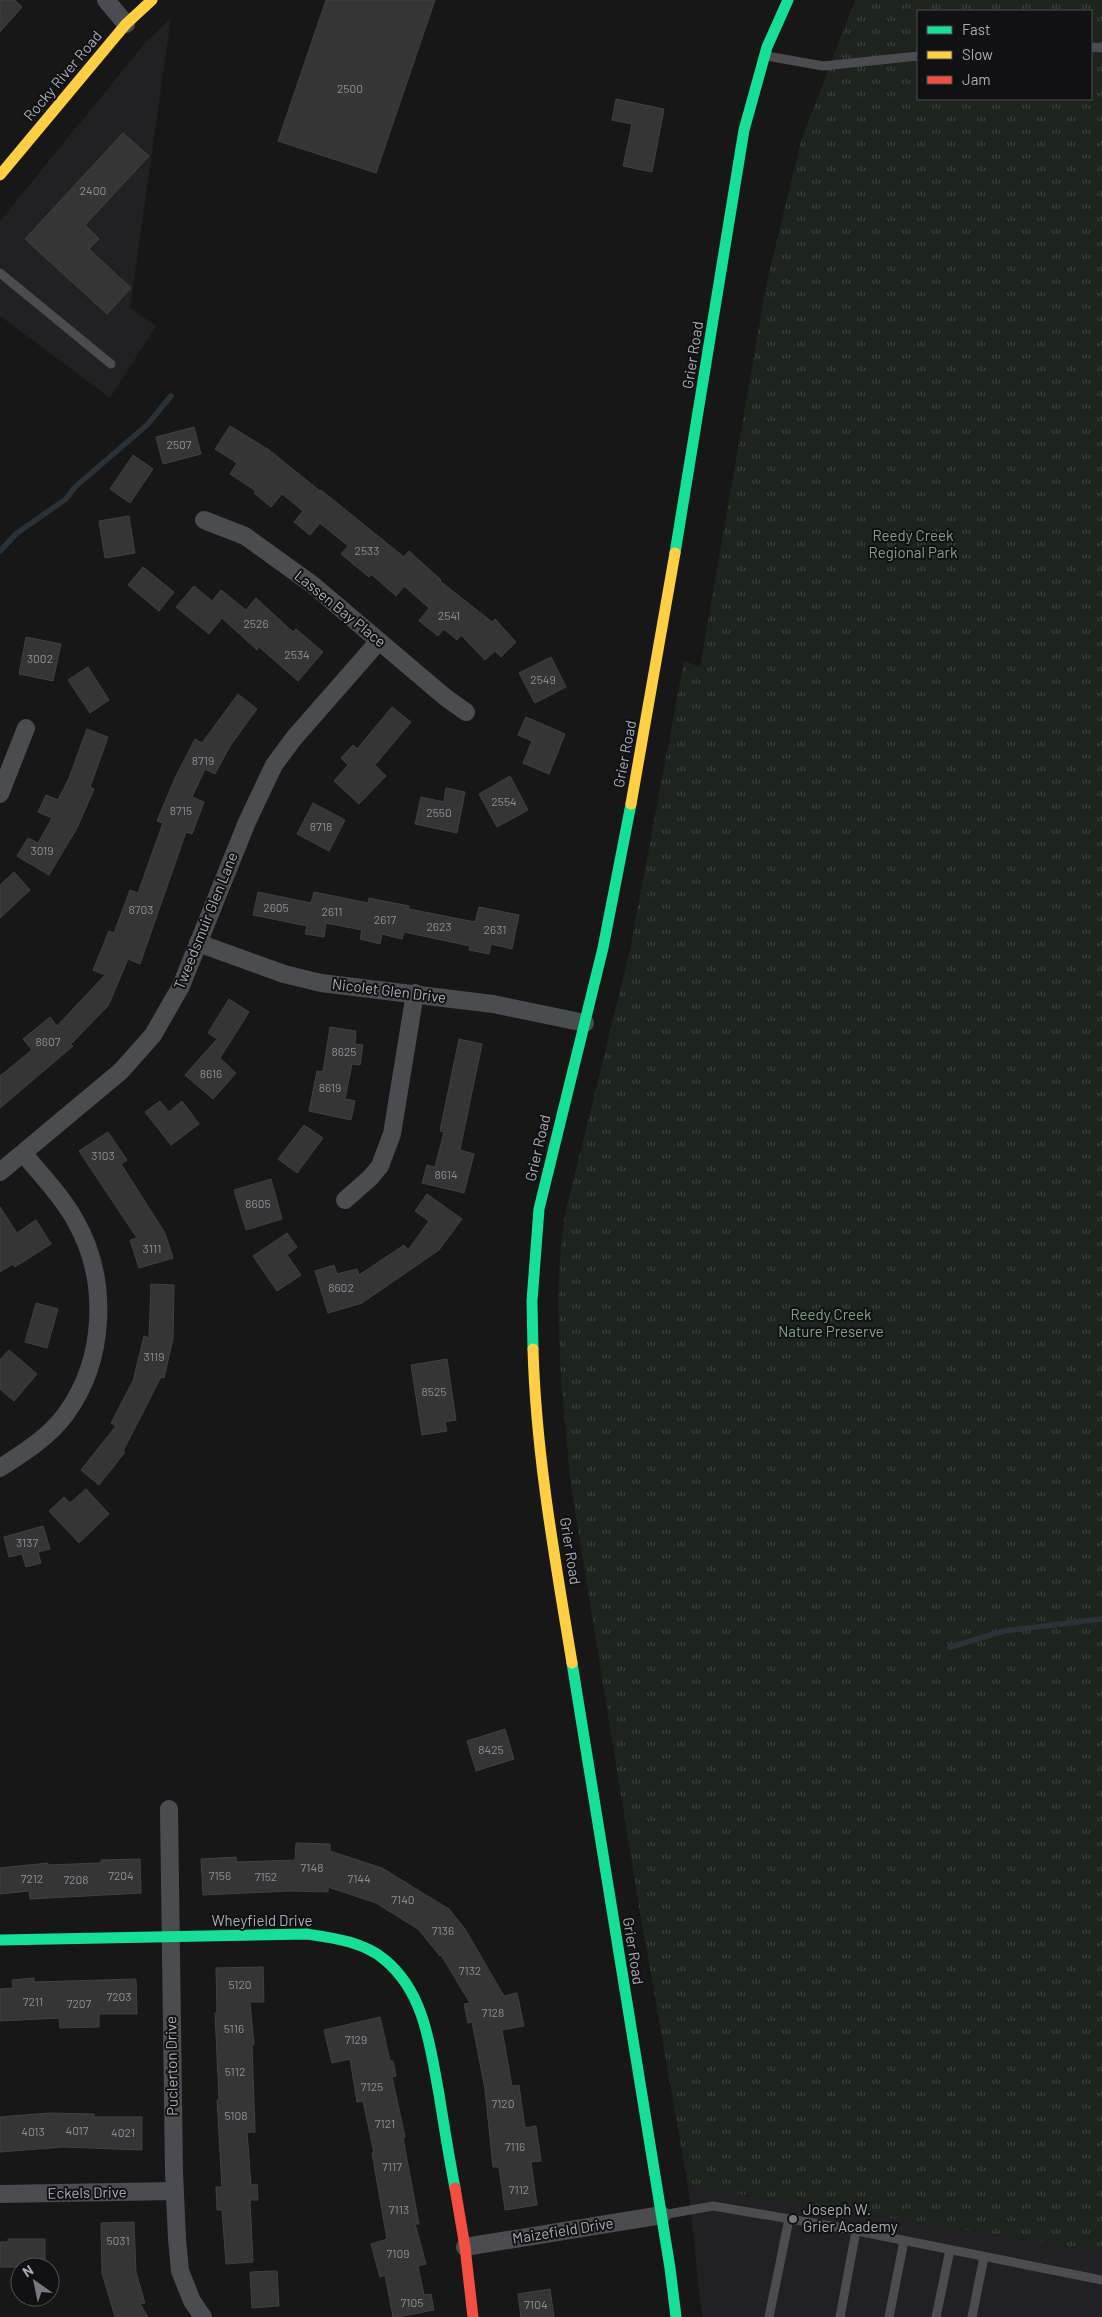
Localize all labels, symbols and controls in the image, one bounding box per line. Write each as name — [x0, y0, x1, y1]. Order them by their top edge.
legend — [917, 10, 1092, 100]
text: Fast — [962, 20, 990, 38]
street label: Rocky River Road — [19, 27, 105, 124]
text: Slow — [962, 45, 993, 63]
text: Jam — [962, 70, 991, 88]
house number: 2500 — [337, 81, 363, 95]
house number: 2400 — [80, 183, 106, 197]
street label: Grier Road — [678, 320, 706, 390]
house number: 2507 — [166, 437, 192, 451]
park label: Reedy Creek Regional Park — [869, 526, 958, 561]
house number: 2533 — [355, 543, 379, 557]
street label: Lassen Bay Place — [291, 566, 390, 650]
house number: 2541 — [438, 608, 460, 622]
house number: 2526 — [243, 616, 269, 630]
house number: 2534 — [284, 647, 310, 661]
house number: 3002 — [27, 651, 53, 665]
house number: 2549 — [530, 672, 556, 686]
street label: Grier Road — [609, 719, 639, 789]
house number: 8719 — [192, 753, 214, 767]
house number: 2554 — [491, 794, 517, 808]
house number: 8715 — [170, 803, 192, 817]
house number: 2550 — [426, 805, 452, 819]
house number: 8718 — [310, 819, 332, 833]
house number: 3019 — [30, 843, 54, 857]
street label: Tweedsmuir Glen Lane — [169, 849, 241, 992]
house number: 2605 — [263, 900, 289, 914]
house number: 8703 — [129, 902, 153, 916]
house number: 2611 — [322, 904, 342, 918]
house number: 2617 — [374, 912, 396, 926]
house number: 2623 — [426, 919, 452, 933]
house number: 2631 — [484, 922, 506, 936]
street label: Nicolet Glen Drive — [331, 974, 447, 1006]
house number: 8607 — [36, 1034, 61, 1048]
house number: 8625 — [331, 1044, 357, 1058]
house number: 8616 — [200, 1066, 222, 1080]
house number: 8619 — [319, 1080, 341, 1094]
street label: Grier Road — [521, 1113, 553, 1183]
house number: 3103 — [91, 1148, 115, 1162]
house number: 8614 — [434, 1167, 458, 1181]
house number: 8605 — [245, 1196, 271, 1210]
house number: 3111 — [143, 1241, 161, 1255]
house number: 8602 — [328, 1280, 354, 1294]
park label: Reedy Creek Nature Preserve — [778, 1305, 884, 1340]
house number: 3119 — [144, 1349, 164, 1363]
house number: 8525 — [421, 1384, 447, 1398]
street label: Grier Road — [557, 1516, 585, 1586]
house number: 3137 — [16, 1535, 38, 1549]
house number: 8425 — [478, 1742, 504, 1756]
house number: 7148 — [301, 1860, 323, 1874]
house number: 7204 — [108, 1868, 134, 1882]
house number: 7156 — [209, 1868, 231, 1882]
house number: 7152 — [255, 1869, 277, 1883]
house number: 7212 — [21, 1871, 43, 1885]
house number: 7144 — [347, 1871, 371, 1885]
house number: 7208 — [63, 1872, 89, 1886]
house number: 7140 — [391, 1892, 415, 1906]
street label: Wheyfield Drive — [211, 1911, 313, 1929]
street label: Grier Road — [620, 1916, 648, 1986]
house number: 7136 — [432, 1923, 454, 1937]
house number: 7132 — [459, 1963, 481, 1977]
house number: 5120 — [228, 1977, 252, 1991]
house number: 7203 — [106, 1989, 132, 2003]
house number: 7211 — [23, 1994, 43, 2008]
house number: 7207 — [67, 1996, 92, 2010]
house number: 7128 — [482, 2005, 504, 2019]
street label: Puclerton Drive — [161, 2016, 181, 2116]
house number: 5116 — [224, 2021, 244, 2035]
house number: 7129 — [345, 2032, 367, 2046]
house number: 5112 — [225, 2064, 245, 2078]
house number: 7125 — [361, 2079, 383, 2093]
house number: 7120 — [491, 2096, 515, 2110]
house number: 5108 — [224, 2108, 248, 2122]
house number: 7121 — [375, 2116, 395, 2130]
house number: 4017 — [66, 2123, 89, 2137]
house number: 4013 — [21, 2124, 45, 2138]
house number: 4021 — [111, 2125, 135, 2139]
house number: 7116 — [505, 2139, 525, 2153]
house number: 7117 — [382, 2159, 402, 2173]
street label: Eckels Drive — [47, 2182, 127, 2202]
house number: 7112 — [509, 2182, 529, 2196]
place label: Joseph W. Grier Academy — [803, 2200, 898, 2235]
house number: 7113 — [389, 2202, 409, 2216]
street label: Maizefield Drive — [511, 2213, 615, 2247]
marker: Joseph W. Grier Academy — [787, 2213, 799, 2225]
house number: 5031 — [106, 2233, 130, 2247]
house number: 7109 — [387, 2246, 409, 2260]
north arrow — [10, 2257, 60, 2307]
text: N — [19, 2261, 36, 2280]
house number: 7105 — [401, 2295, 423, 2309]
house number: 7104 — [524, 2297, 548, 2311]

